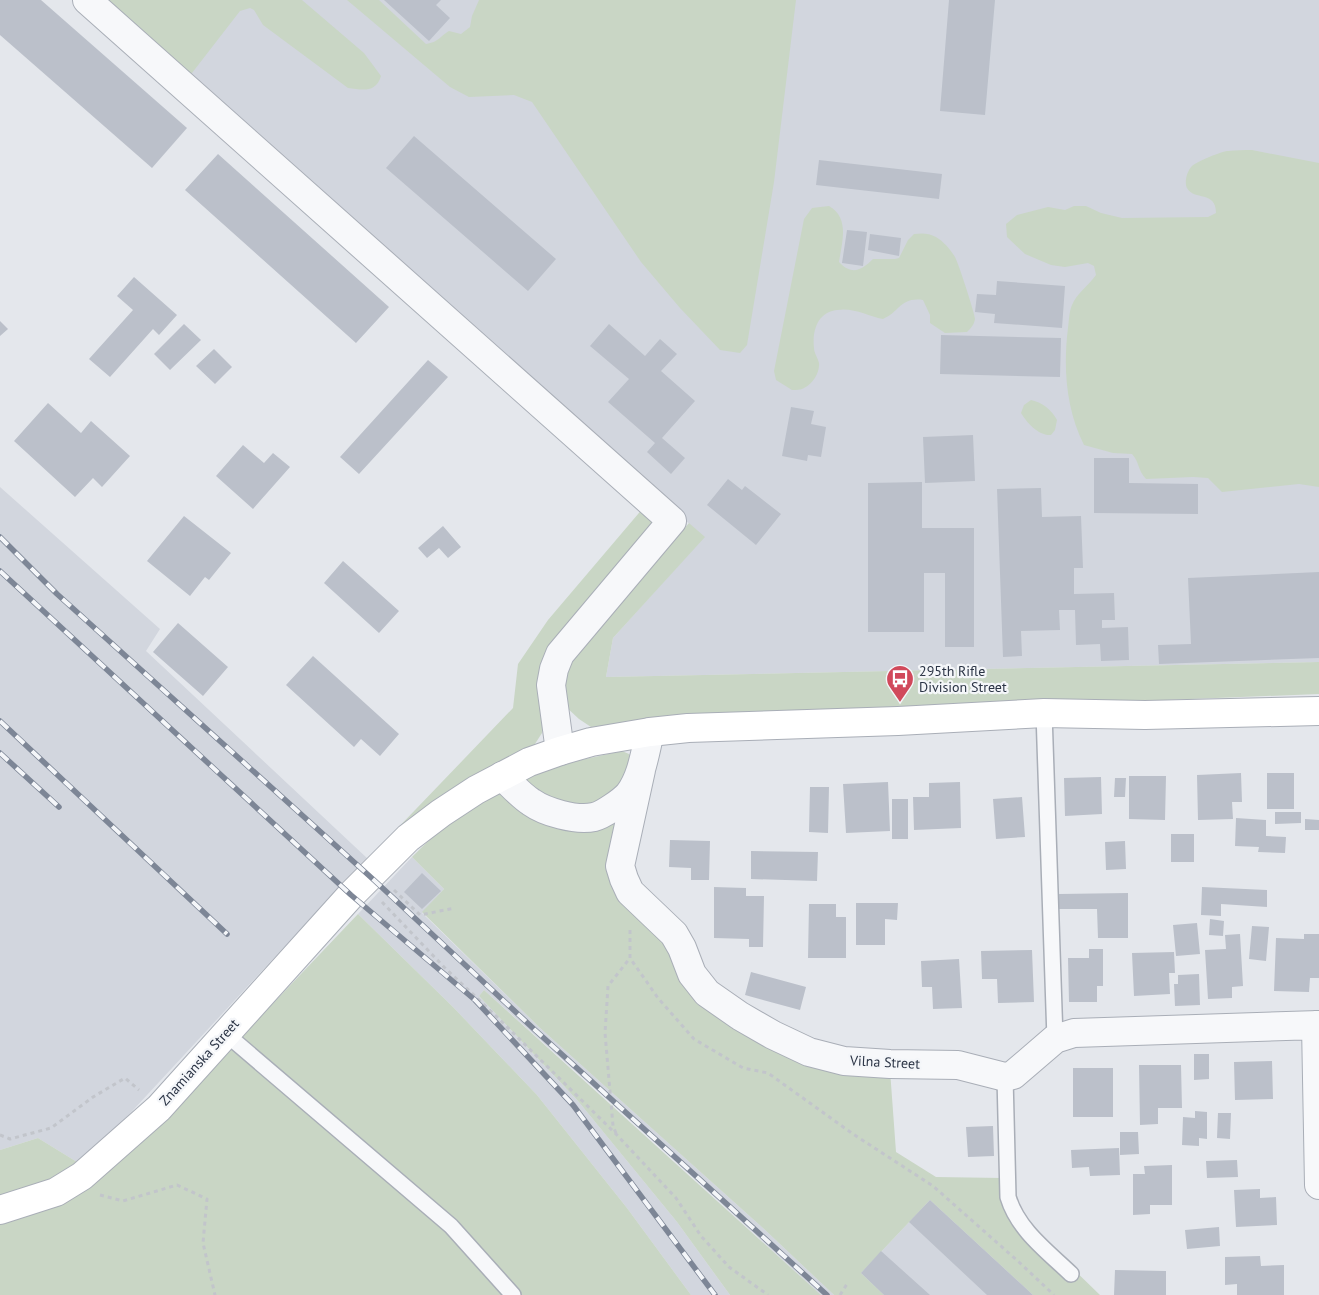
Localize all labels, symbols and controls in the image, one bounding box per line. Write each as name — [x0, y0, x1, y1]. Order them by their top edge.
place label: 295th Rifle Division Street — [919, 662, 1007, 696]
bus stop icon: 295th Rifle Division Street — [885, 664, 915, 703]
street label: Znamianska Street — [155, 1015, 243, 1109]
street label: Vilna Street — [849, 1051, 921, 1073]

